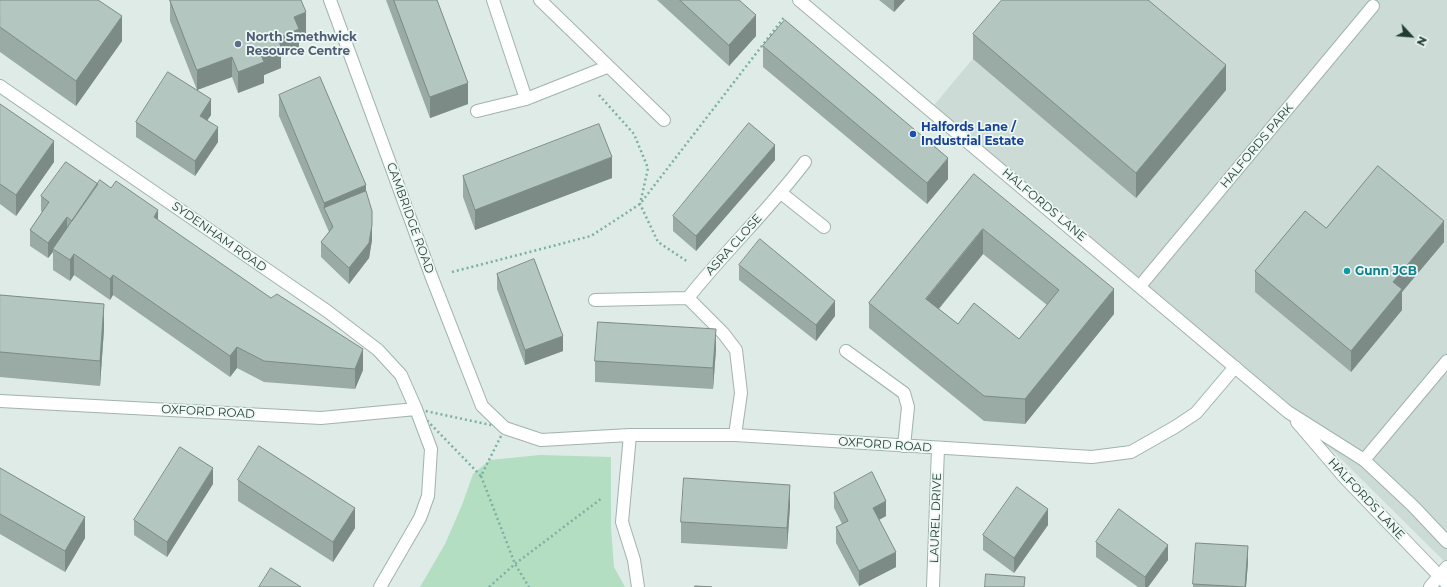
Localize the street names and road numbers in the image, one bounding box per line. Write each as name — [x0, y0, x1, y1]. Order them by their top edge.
street label: HALFORDS PARK — [1217, 101, 1297, 191]
street label: CAMBRIDGE ROAD — [383, 160, 437, 276]
street label: HALFORDS LANE — [999, 166, 1089, 244]
street label: SYDENHAM ROAD — [169, 199, 269, 275]
street label: ASRA CLOSE — [703, 211, 765, 279]
street label: OXFORD ROAD — [161, 402, 255, 422]
street label: OXFORD ROAD — [838, 435, 932, 455]
street label: HALFORDS LANE — [1325, 455, 1407, 543]
street label: LAUREL DRIVE — [927, 473, 945, 563]

